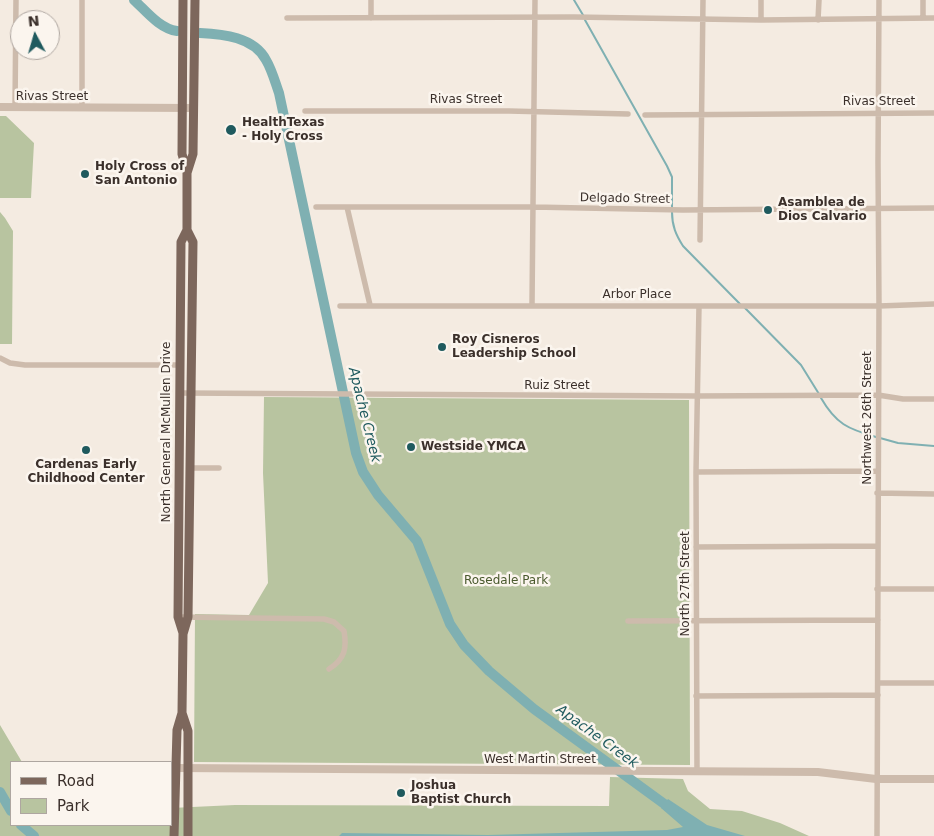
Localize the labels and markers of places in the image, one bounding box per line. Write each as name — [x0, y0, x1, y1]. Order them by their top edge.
place label: HealthTexas - Holy Cross — [242, 116, 324, 144]
marker: HealthTexas - Holy Cross — [224, 123, 238, 137]
place label: Holy Cross of San Antonio — [95, 160, 184, 188]
marker: Holy Cross of San Antonio — [79, 168, 91, 180]
place label: Asamblea de Dios Calvario — [778, 196, 867, 224]
marker: Asamblea de Dios Calvario — [762, 204, 774, 216]
place label: Roy Cisneros Leadership School — [452, 333, 576, 361]
marker: Roy Cisneros Leadership School — [436, 341, 448, 353]
place label: Westside YMCA — [421, 440, 526, 454]
marker: Westside YMCA — [405, 441, 417, 453]
marker: Cardenas Early Childhood Center — [80, 444, 92, 456]
place label: Cardenas Early Childhood Center — [27, 458, 145, 486]
place label: Joshua Baptist Church — [411, 779, 511, 807]
marker: Joshua Baptist Church — [395, 787, 407, 799]

